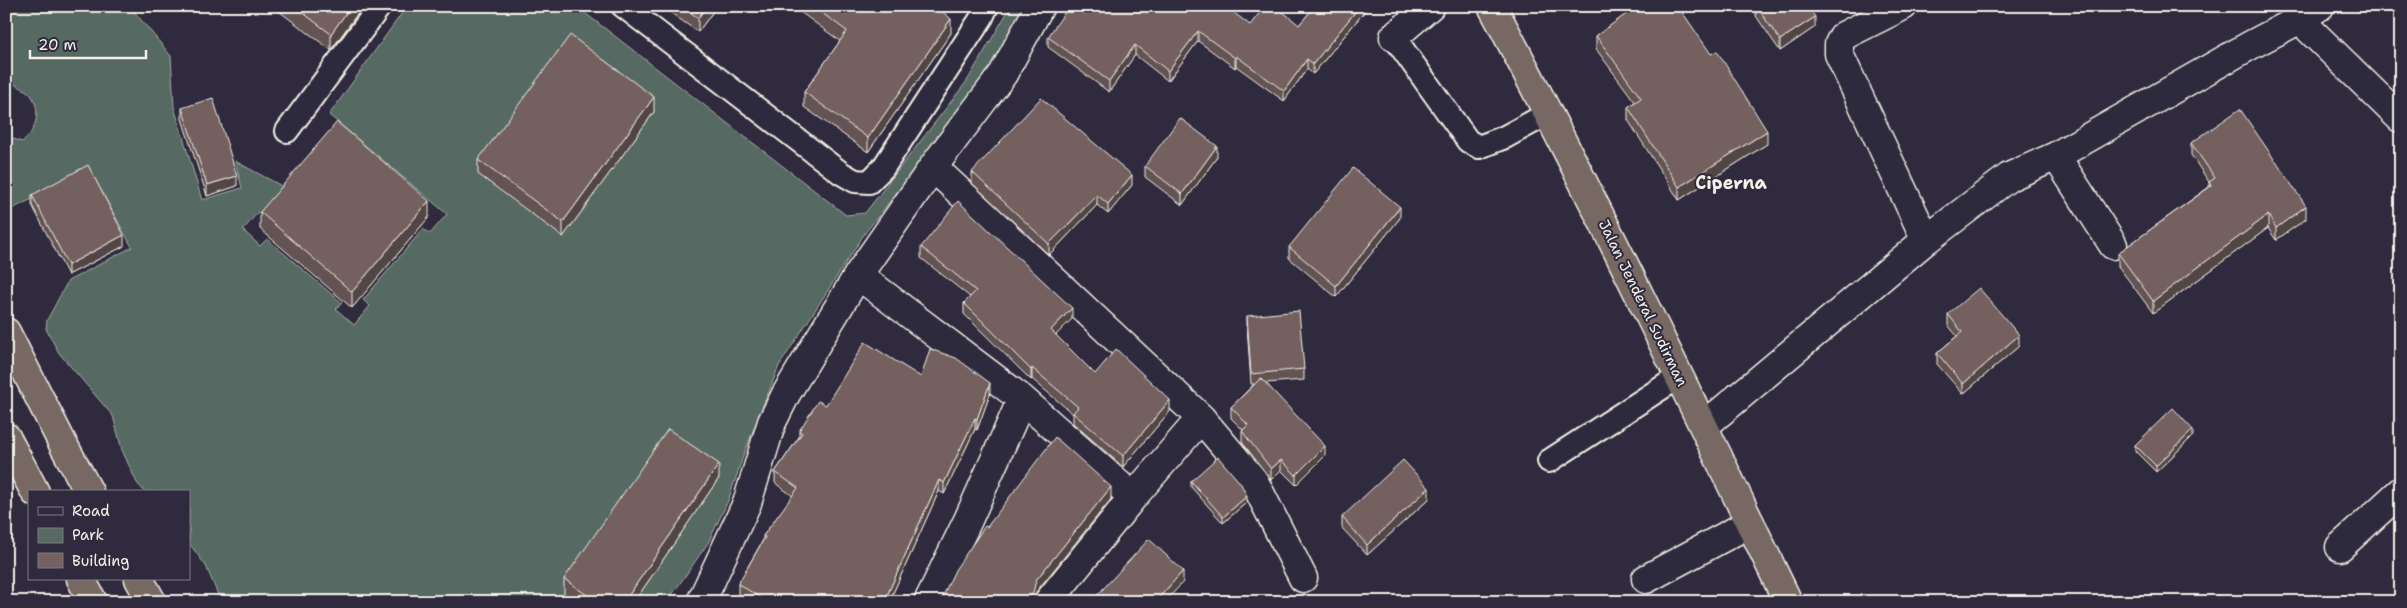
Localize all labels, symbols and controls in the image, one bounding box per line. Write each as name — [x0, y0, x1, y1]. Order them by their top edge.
scale bar — [30, 28, 146, 60]
text: 20 m — [38, 35, 77, 55]
district label: Ciperna — [1695, 171, 1768, 195]
street label: Jalan Jenderal Sudirman — [1594, 216, 1692, 390]
legend — [28, 490, 190, 580]
text: Road — [72, 501, 110, 521]
text: Park — [72, 525, 104, 545]
text: Building — [72, 551, 129, 571]

